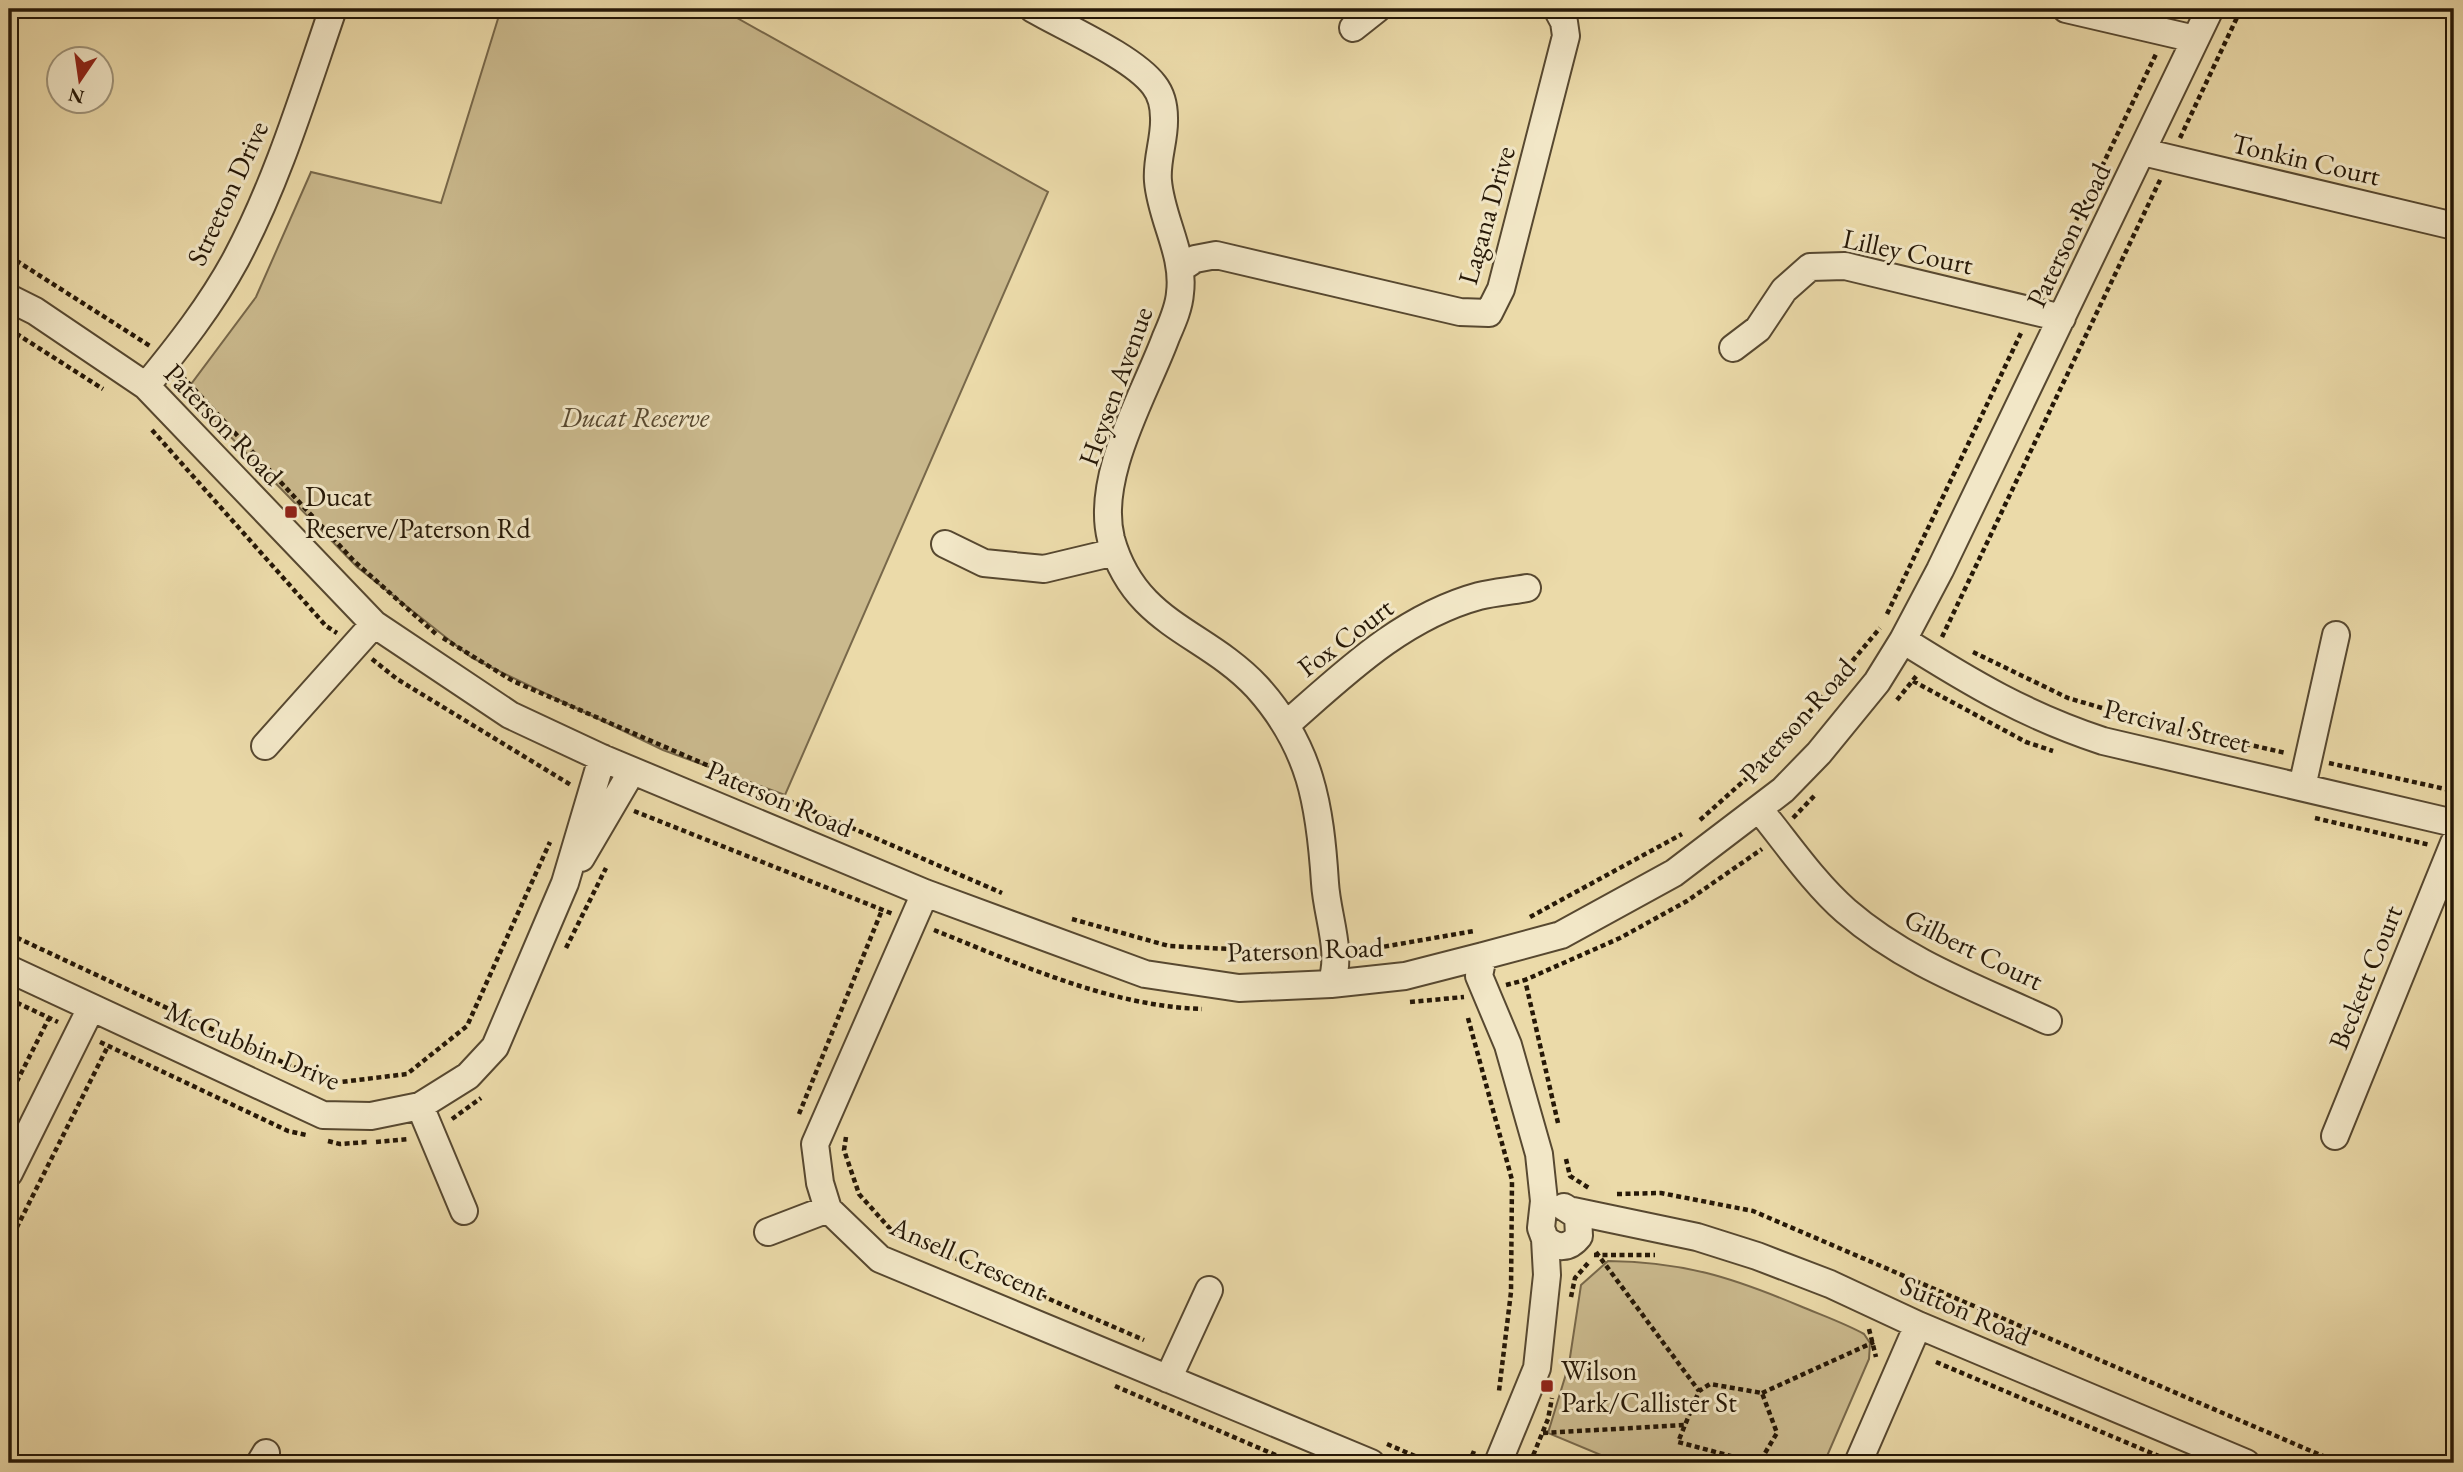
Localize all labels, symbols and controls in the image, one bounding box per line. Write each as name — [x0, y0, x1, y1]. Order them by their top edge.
north arrow — [46, 46, 116, 116]
text: N — [65, 82, 87, 110]
street label: Streeton Drive — [178, 115, 276, 271]
street label: Tonkin Court — [2228, 124, 2384, 194]
street label: Lagana Drive — [1449, 142, 1523, 288]
street label: Paterson Road — [2018, 156, 2119, 313]
street label: Lilley Court — [1840, 220, 1977, 282]
street label: Heysen Avenue — [1070, 302, 1160, 470]
street label: Paterson Road — [157, 355, 292, 493]
park label: Ducat Reserve — [560, 399, 710, 435]
place label: Ducat Reserve/Paterson Rd — [305, 478, 531, 546]
marker: Ducat Reserve/Paterson Rd — [283, 504, 299, 520]
street label: Fox Court — [1290, 589, 1400, 685]
street label: Paterson Road — [1731, 649, 1863, 790]
street label: Percival Street — [2100, 689, 2254, 761]
street label: Paterson Road — [701, 751, 860, 845]
street label: Beckett Court — [2320, 899, 2410, 1054]
street label: Gilbert Court — [1899, 900, 2049, 998]
street label: Paterson Road — [1226, 928, 1385, 970]
street label: McCubbin Drive — [160, 992, 346, 1098]
street label: Ansell Crescent — [884, 1207, 1053, 1309]
street label: Sutton Road — [1895, 1266, 2037, 1354]
place label: Wilson Park/Callister St — [1561, 1352, 1737, 1420]
marker: Wilson Park/Callister St — [1539, 1378, 1555, 1394]

